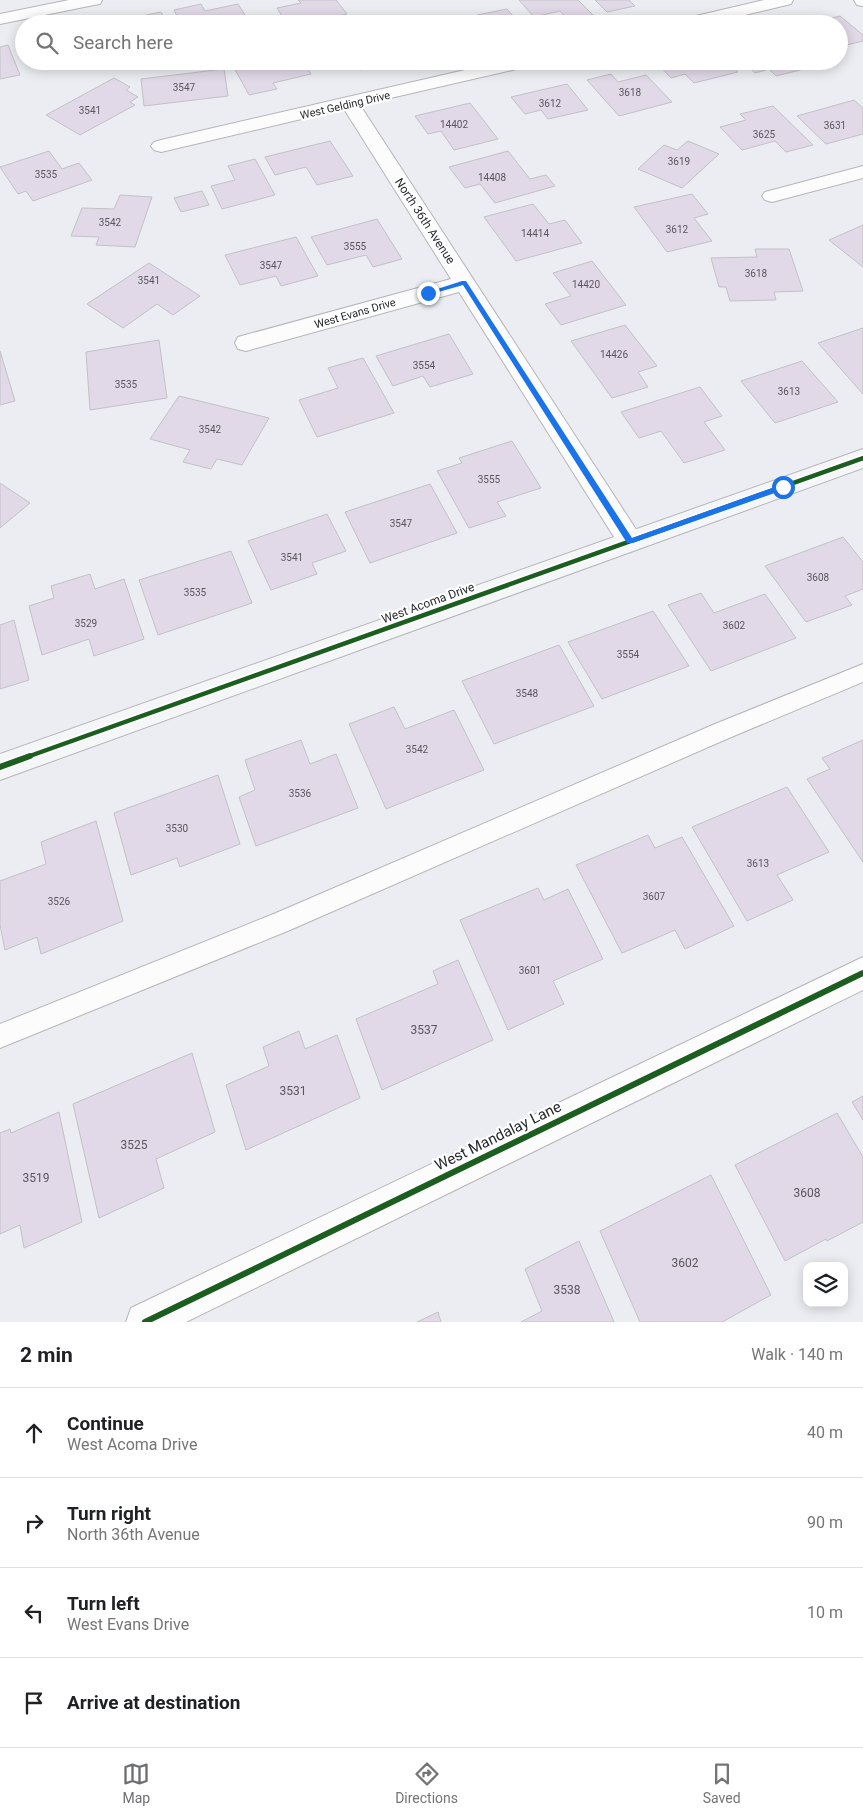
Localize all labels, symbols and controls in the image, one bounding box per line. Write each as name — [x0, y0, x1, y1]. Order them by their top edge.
search box — [15, 15, 848, 70]
icon: search — [33, 29, 61, 57]
text: Search here — [73, 31, 173, 54]
house number: 3547 — [173, 82, 196, 93]
house number: 3618 — [619, 87, 642, 98]
street label: West Gelding Drive — [299, 89, 392, 122]
house number: 3612 — [539, 98, 562, 109]
house number: 3541 — [79, 105, 101, 116]
house number: 14402 — [440, 119, 468, 130]
house number: 3631 — [824, 120, 846, 131]
house number: 3625 — [753, 129, 776, 140]
house number: 3619 — [668, 156, 690, 167]
house number: 3535 — [35, 169, 58, 180]
house number: 14408 — [478, 172, 506, 183]
street label: North 36th Avenue — [392, 175, 458, 267]
house number: 3542 — [99, 217, 122, 228]
house number: 3612 — [666, 224, 689, 235]
house number: 14414 — [521, 228, 549, 239]
house number: 3555 — [344, 241, 367, 252]
house number: 3547 — [260, 260, 283, 271]
house number: 3618 — [745, 268, 768, 279]
house number: 3541 — [138, 275, 160, 286]
house number: 14420 — [572, 279, 600, 290]
route end — [417, 282, 440, 305]
street label: West Evans Drive — [313, 296, 397, 331]
house number: 14426 — [600, 349, 628, 360]
house number: 3554 — [413, 360, 436, 371]
house number: 3535 — [115, 379, 138, 390]
house number: 3613 — [778, 386, 800, 397]
house number: 3542 — [199, 424, 222, 435]
house number: 3555 — [478, 474, 501, 485]
route start — [772, 476, 795, 499]
house number: 3547 — [390, 518, 413, 529]
house number: 3541 — [281, 552, 303, 563]
house number: 3608 — [807, 572, 830, 583]
street label: West Acoma Drive — [380, 580, 476, 626]
house number: 3535 — [184, 587, 207, 598]
house number: 3529 — [75, 618, 97, 629]
house number: 3602 — [723, 620, 746, 631]
house number: 3554 — [617, 649, 640, 660]
house number: 3548 — [516, 688, 539, 699]
house number: 3542 — [406, 744, 429, 755]
house number: 3536 — [289, 788, 312, 799]
house number: 3530 — [166, 823, 189, 834]
house number: 3613 — [747, 858, 769, 869]
house number: 3607 — [643, 891, 666, 902]
house number: 3526 — [48, 896, 71, 907]
house number: 3601 — [519, 965, 541, 976]
house number: 3537 — [411, 1023, 438, 1037]
house number: 3531 — [280, 1084, 306, 1098]
street label: West Mandalay Lane — [432, 1098, 564, 1174]
house number: 3525 — [121, 1138, 148, 1152]
house number: 3519 — [23, 1171, 49, 1185]
house number: 3608 — [794, 1186, 821, 1200]
house number: 3602 — [672, 1256, 699, 1270]
map controls — [803, 1262, 848, 1307]
button: layers — [803, 1262, 848, 1307]
house number: 3538 — [554, 1283, 581, 1297]
text: 2 min — [20, 1343, 73, 1367]
text: Walk · 140 m — [751, 1345, 843, 1364]
text: Continue — [67, 1412, 144, 1435]
icon: ahead — [20, 1419, 48, 1447]
text: 40 m — [807, 1423, 843, 1442]
text: West Acoma Drive — [67, 1435, 197, 1454]
text: Turn right — [67, 1502, 151, 1525]
icon: right — [20, 1509, 48, 1537]
text: 90 m — [807, 1513, 843, 1532]
text: North 36th Avenue — [67, 1525, 200, 1544]
text: Turn left — [67, 1592, 140, 1615]
icon: left — [20, 1599, 48, 1627]
text: 10 m — [807, 1603, 843, 1622]
text: West Evans Drive — [67, 1615, 189, 1634]
icon: arrive — [20, 1689, 48, 1717]
text: Arrive at destination — [67, 1691, 240, 1714]
tab: Map — [122, 1760, 150, 1806]
tab: Directions — [395, 1760, 458, 1806]
tab: Saved — [703, 1760, 741, 1806]

